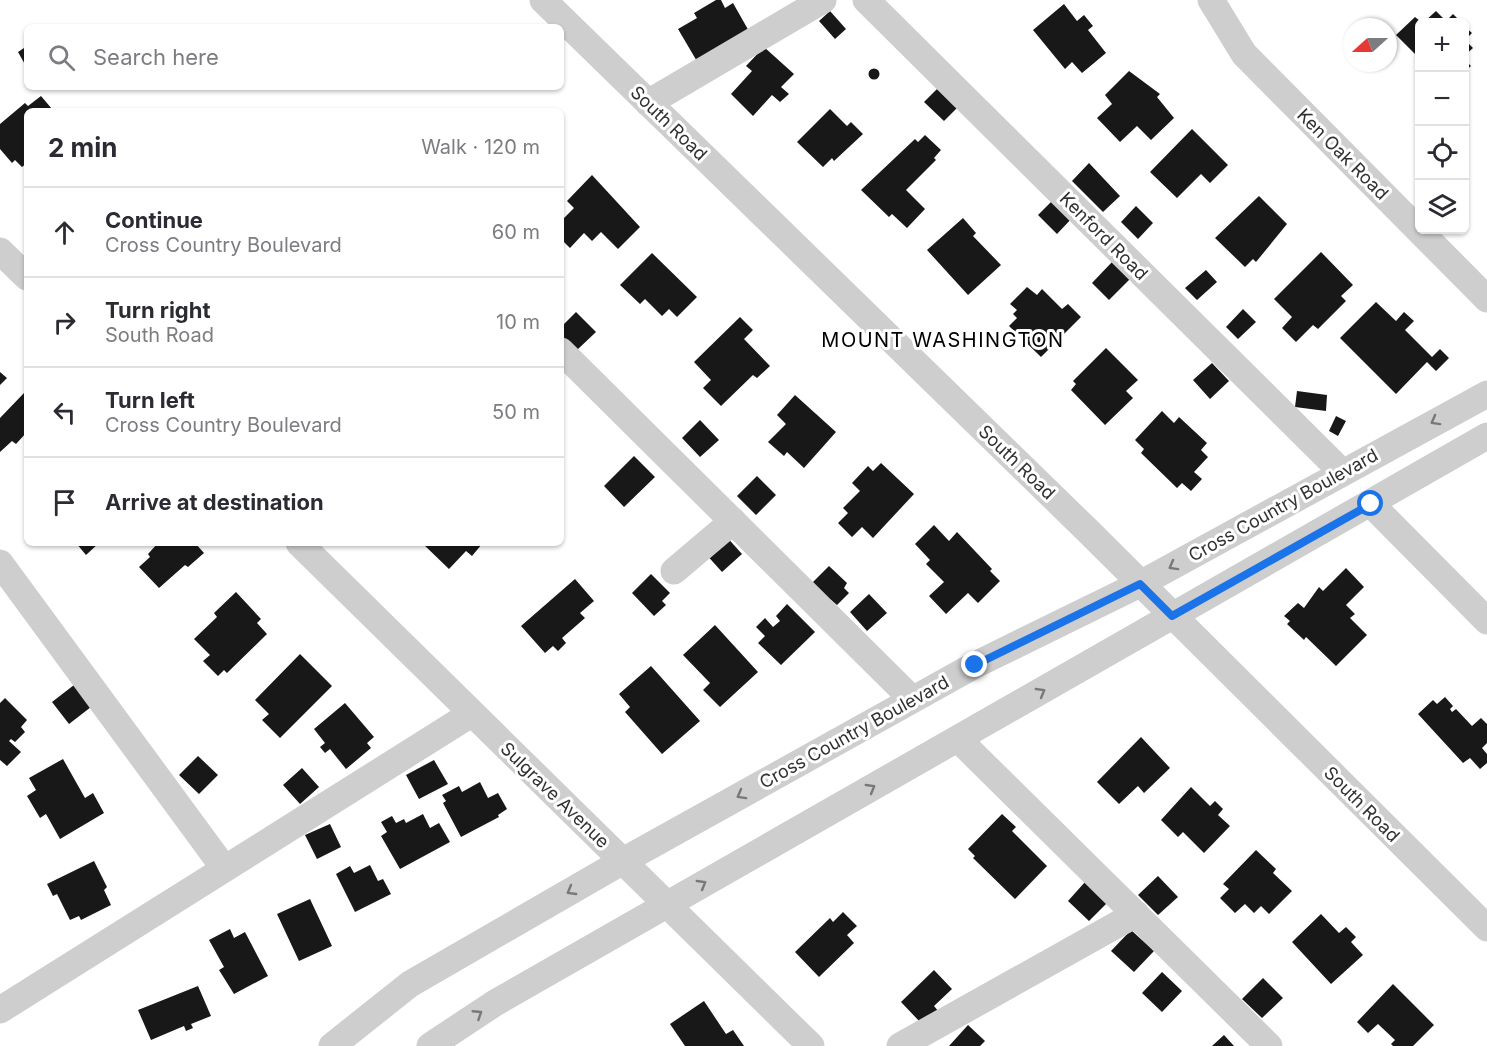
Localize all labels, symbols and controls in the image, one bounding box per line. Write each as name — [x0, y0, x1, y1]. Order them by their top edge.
north arrow — [1343, 18, 1397, 72]
map controls — [1415, 18, 1469, 234]
button: + — [1415, 18, 1469, 72]
search box — [24, 24, 564, 90]
icon: search — [45, 41, 78, 74]
text: Search here — [93, 44, 219, 70]
button: − — [1415, 72, 1469, 126]
street label: South Road — [626, 81, 712, 165]
street label: Ken Oak Road — [1293, 104, 1393, 204]
button: locate — [1415, 126, 1469, 180]
text: 2 min — [48, 132, 118, 163]
text: Walk · 120 m — [421, 135, 540, 159]
button: layers — [1415, 180, 1469, 234]
street label: Kenford Road — [1056, 188, 1152, 284]
text: Continue — [105, 207, 203, 233]
icon: ahead — [48, 216, 81, 249]
text: 60 m — [492, 220, 540, 244]
text: Cross Country Boulevard — [105, 233, 342, 257]
text: Turn right — [105, 297, 211, 323]
icon: right — [48, 306, 81, 339]
text: 10 m — [496, 310, 540, 334]
text: South Road — [105, 323, 214, 347]
district label: MOUNT WASHINGTON — [821, 328, 1065, 352]
text: Turn left — [105, 387, 195, 413]
icon: left — [48, 396, 81, 429]
text: 50 m — [492, 400, 540, 424]
text: Cross Country Boulevard — [105, 413, 342, 437]
one-way arrow — [1431, 414, 1441, 425]
street label: South Road — [974, 420, 1060, 504]
street label: Cross Country Boulevard — [1185, 444, 1381, 566]
icon: arrive — [48, 486, 81, 519]
text: Arrive at destination — [105, 489, 324, 515]
route start — [1357, 490, 1383, 516]
one-way arrow — [1169, 559, 1179, 570]
route end — [961, 651, 987, 677]
street label: Cross Country Boulevard — [756, 671, 952, 793]
one-way arrow — [1035, 687, 1045, 699]
street label: Sulgrave Avenue — [496, 738, 614, 852]
street label: South Road — [1320, 762, 1404, 846]
one-way arrow — [865, 784, 875, 795]
one-way arrow — [737, 788, 747, 799]
one-way arrow — [696, 880, 706, 891]
one-way arrow — [567, 884, 577, 895]
one-way arrow — [472, 1010, 483, 1021]

